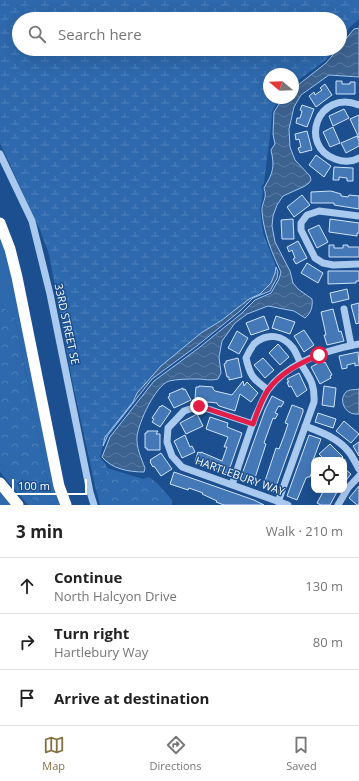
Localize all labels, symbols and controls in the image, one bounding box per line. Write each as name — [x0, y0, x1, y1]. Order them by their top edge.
search box — [12, 12, 347, 56]
icon: search — [26, 23, 48, 45]
text: Search here — [58, 24, 142, 44]
north arrow — [263, 68, 299, 104]
street label: 33RD STREET SE — [52, 282, 83, 366]
route start — [310, 346, 328, 364]
route end — [190, 397, 208, 415]
street label: HARTLEBURY WAY — [193, 452, 288, 499]
map controls — [311, 457, 347, 493]
button: locate — [311, 457, 347, 493]
scale bar — [12, 477, 87, 496]
text: 100 m — [18, 478, 50, 493]
text: 3 min — [16, 520, 63, 543]
text: Walk · 210 m — [266, 522, 343, 540]
text: Continue — [54, 567, 122, 587]
icon: ahead — [16, 575, 38, 597]
text: 130 m — [305, 577, 343, 595]
text: North Halcyon Drive — [54, 587, 177, 605]
text: Turn right — [54, 623, 129, 643]
icon: right — [16, 631, 38, 653]
text: 80 m — [313, 633, 343, 651]
text: Hartlebury Way — [54, 643, 148, 661]
icon: arrive — [16, 687, 38, 709]
text: Arrive at destination — [54, 688, 209, 708]
tab: Map — [42, 734, 65, 773]
tab: Directions — [150, 734, 202, 773]
tab: Saved — [286, 734, 317, 773]

